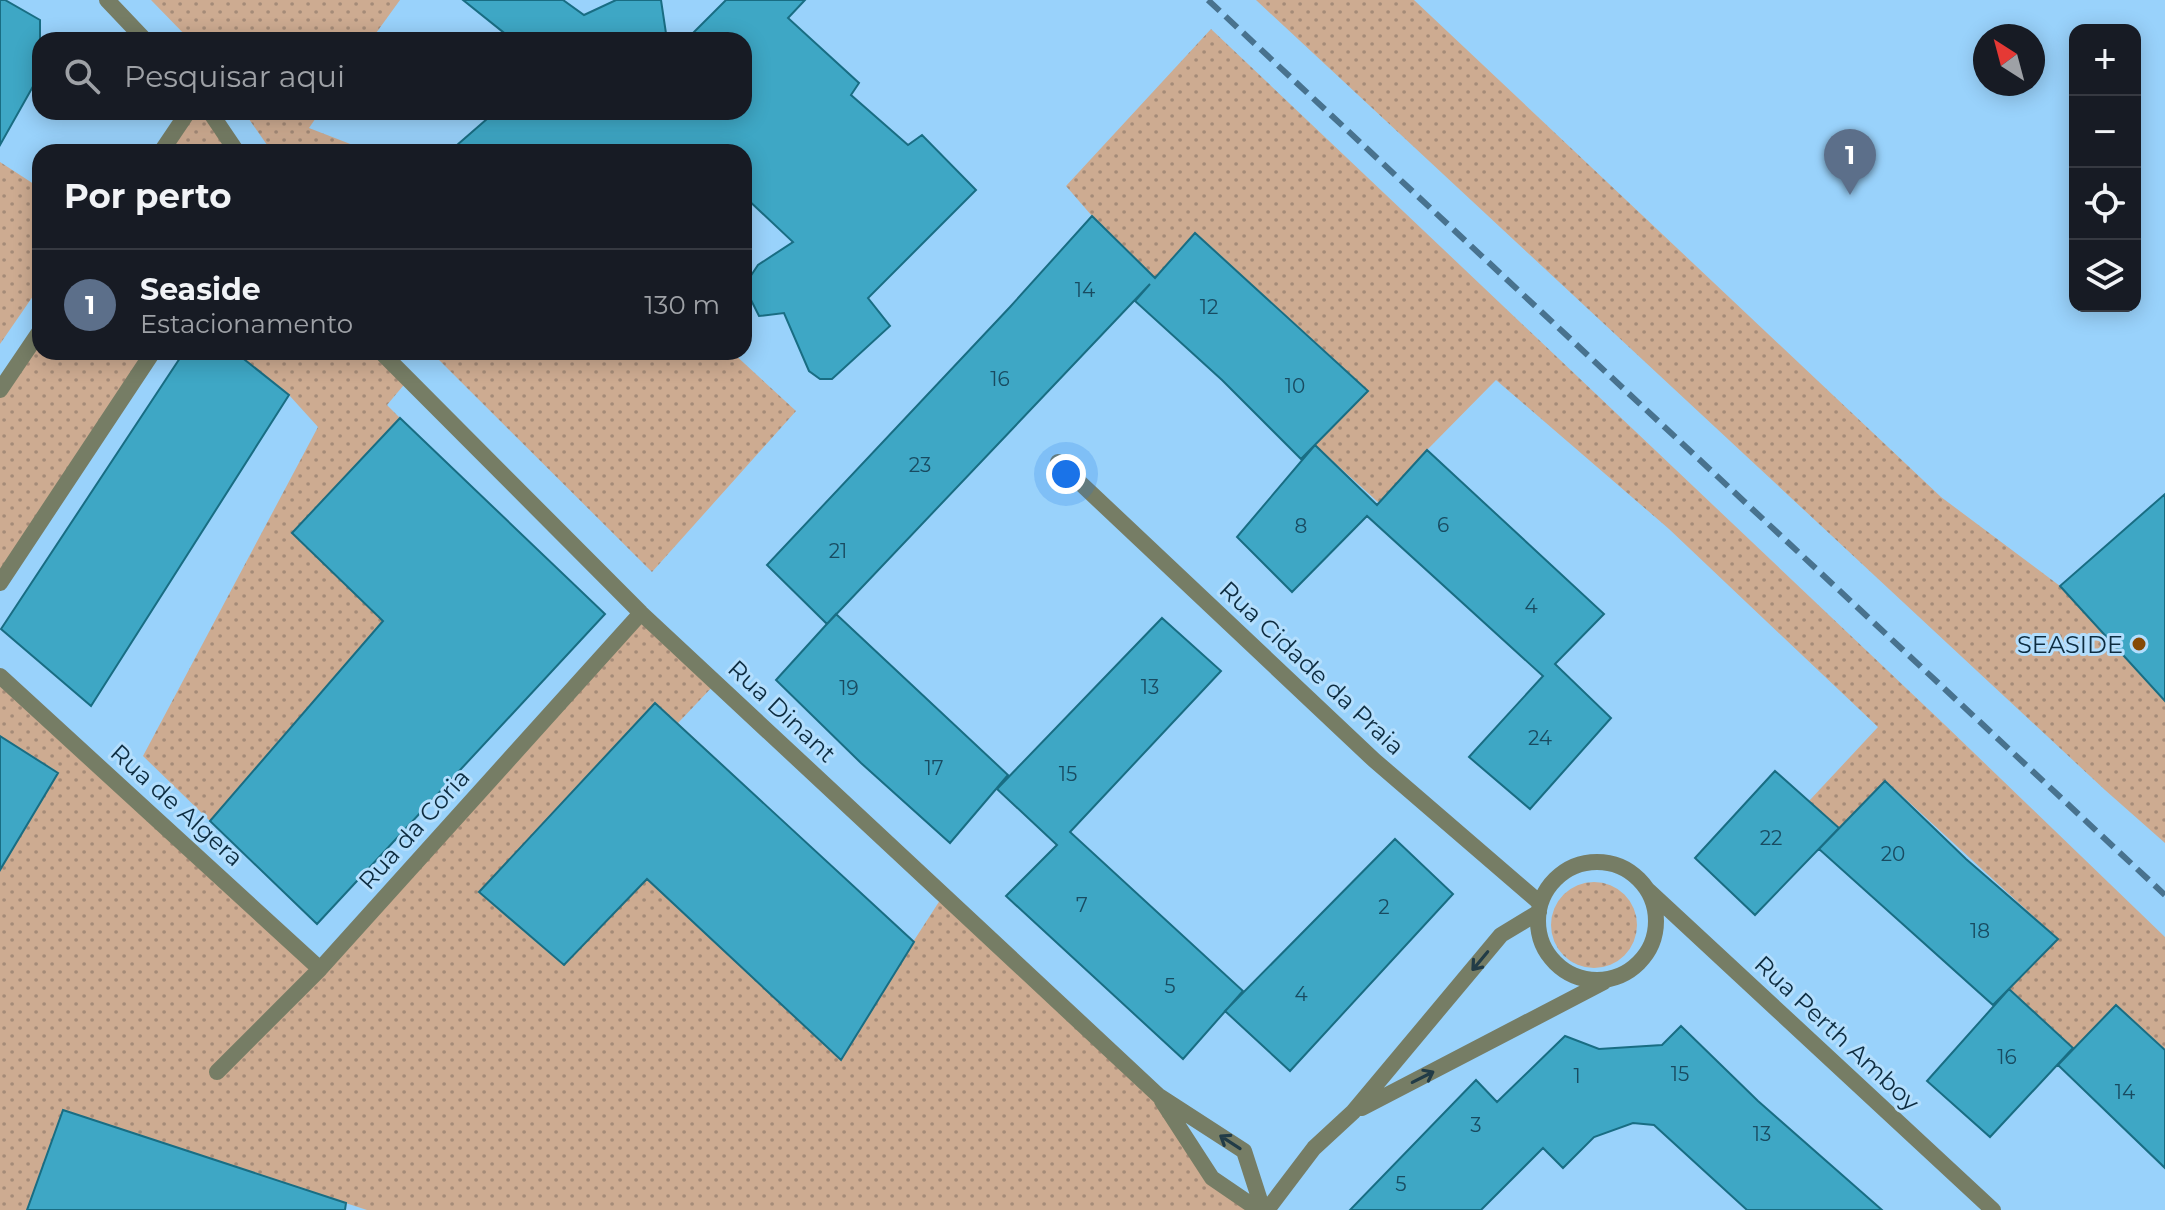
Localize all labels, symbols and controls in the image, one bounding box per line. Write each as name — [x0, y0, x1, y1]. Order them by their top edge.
north arrow — [1973, 24, 2045, 96]
map controls — [2069, 24, 2141, 312]
button: + — [2069, 24, 2141, 96]
search box — [32, 32, 752, 120]
icon: search — [60, 54, 104, 98]
text: Pesquisar aqui — [124, 58, 345, 95]
button: − — [2069, 96, 2141, 168]
pin: 1 — [1824, 129, 1876, 195]
button: locate — [2069, 168, 2141, 240]
text: Por perto — [64, 175, 232, 217]
button: layers — [2069, 240, 2141, 312]
text: Seaside — [140, 271, 261, 308]
house number: 14 — [1075, 278, 1095, 302]
text: 1 — [85, 289, 95, 321]
text: 130 m — [644, 289, 720, 321]
house number: 12 — [1200, 295, 1218, 319]
text: Estacionamento — [140, 308, 353, 340]
house number: 16 — [990, 367, 1010, 391]
house number: 10 — [1285, 374, 1305, 398]
house number: 23 — [909, 453, 931, 477]
your location — [1046, 454, 1086, 494]
house number: 6 — [1437, 513, 1449, 537]
house number: 8 — [1295, 514, 1307, 538]
house number: 21 — [829, 539, 847, 563]
street label: Rua Cidade da Praia — [1214, 575, 1410, 761]
house number: 4 — [1524, 594, 1538, 618]
place label: SEASIDE — [2017, 630, 2123, 659]
marker: SEASIDE — [2130, 635, 2148, 653]
street label: Rua Dinant — [722, 654, 842, 768]
house number: 13 — [1141, 675, 1159, 699]
house number: 19 — [839, 676, 859, 700]
house number: 24 — [1528, 726, 1552, 750]
street label: Rua de Algera — [105, 738, 249, 872]
house number: 17 — [925, 756, 944, 780]
house number: 15 — [1059, 762, 1077, 786]
street label: Rua da Coria — [352, 763, 476, 895]
house number: 22 — [1760, 826, 1782, 850]
house number: 20 — [1881, 842, 1905, 866]
house number: 7 — [1076, 893, 1088, 917]
house number: 2 — [1378, 895, 1390, 919]
house number: 18 — [1970, 919, 1990, 943]
street label: Rua Perth Amboy — [1749, 949, 1925, 1117]
one-way arrow — [1471, 951, 1489, 971]
house number: 5 — [1164, 974, 1176, 998]
house number: 4 — [1294, 982, 1308, 1006]
house number: 16 — [1997, 1045, 2017, 1069]
house number: 15 — [1671, 1062, 1689, 1086]
house number: 1 — [1573, 1064, 1581, 1088]
one-way arrow — [1410, 1068, 1434, 1084]
house number: 14 — [2115, 1080, 2135, 1104]
house number: 3 — [1470, 1113, 1482, 1137]
house number: 13 — [1753, 1122, 1771, 1146]
one-way arrow — [1219, 1134, 1242, 1150]
house number: 5 — [1395, 1172, 1407, 1196]

